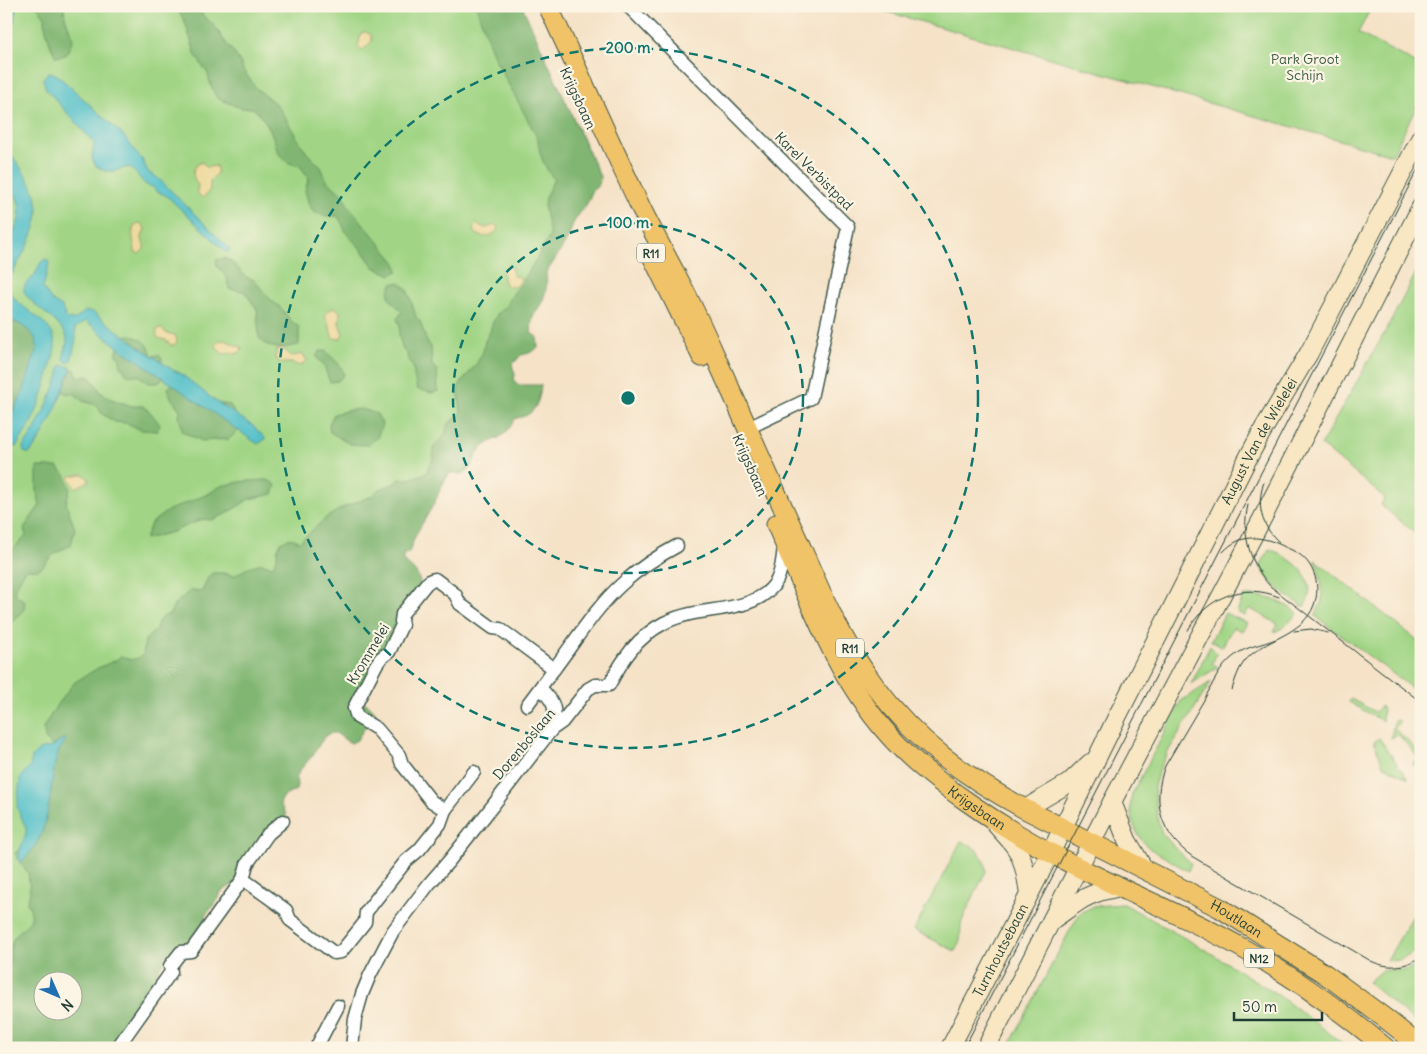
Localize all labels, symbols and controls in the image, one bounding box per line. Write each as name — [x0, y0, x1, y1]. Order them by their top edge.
text: 200 m — [606, 38, 650, 57]
park label: Park Groot Schijn — [1271, 50, 1339, 84]
street label: Krijgsbaan — [556, 64, 600, 132]
street label: Karel Verbistpad — [771, 128, 857, 214]
text: 100 m — [607, 213, 649, 232]
road number: R11 — [637, 244, 665, 262]
street label: August Van de Wielelei — [1217, 374, 1301, 508]
centre of rings — [619, 389, 637, 407]
street label: Krijgsbaan — [728, 431, 772, 499]
street label: Krommelei — [343, 620, 393, 688]
road number: R11 — [836, 638, 864, 658]
street label: Dorenboslaan — [489, 705, 559, 783]
street label: Krijgsbaan — [944, 782, 1009, 834]
street label: Houtlaan — [1207, 896, 1266, 941]
street label: Turnhoutsebaan — [969, 900, 1032, 1000]
road number: N12 — [1244, 948, 1274, 968]
north arrow — [32, 972, 82, 1022]
scale bar — [1234, 989, 1322, 1021]
text: N — [57, 995, 77, 1015]
text: 50 m — [1242, 997, 1277, 1016]

